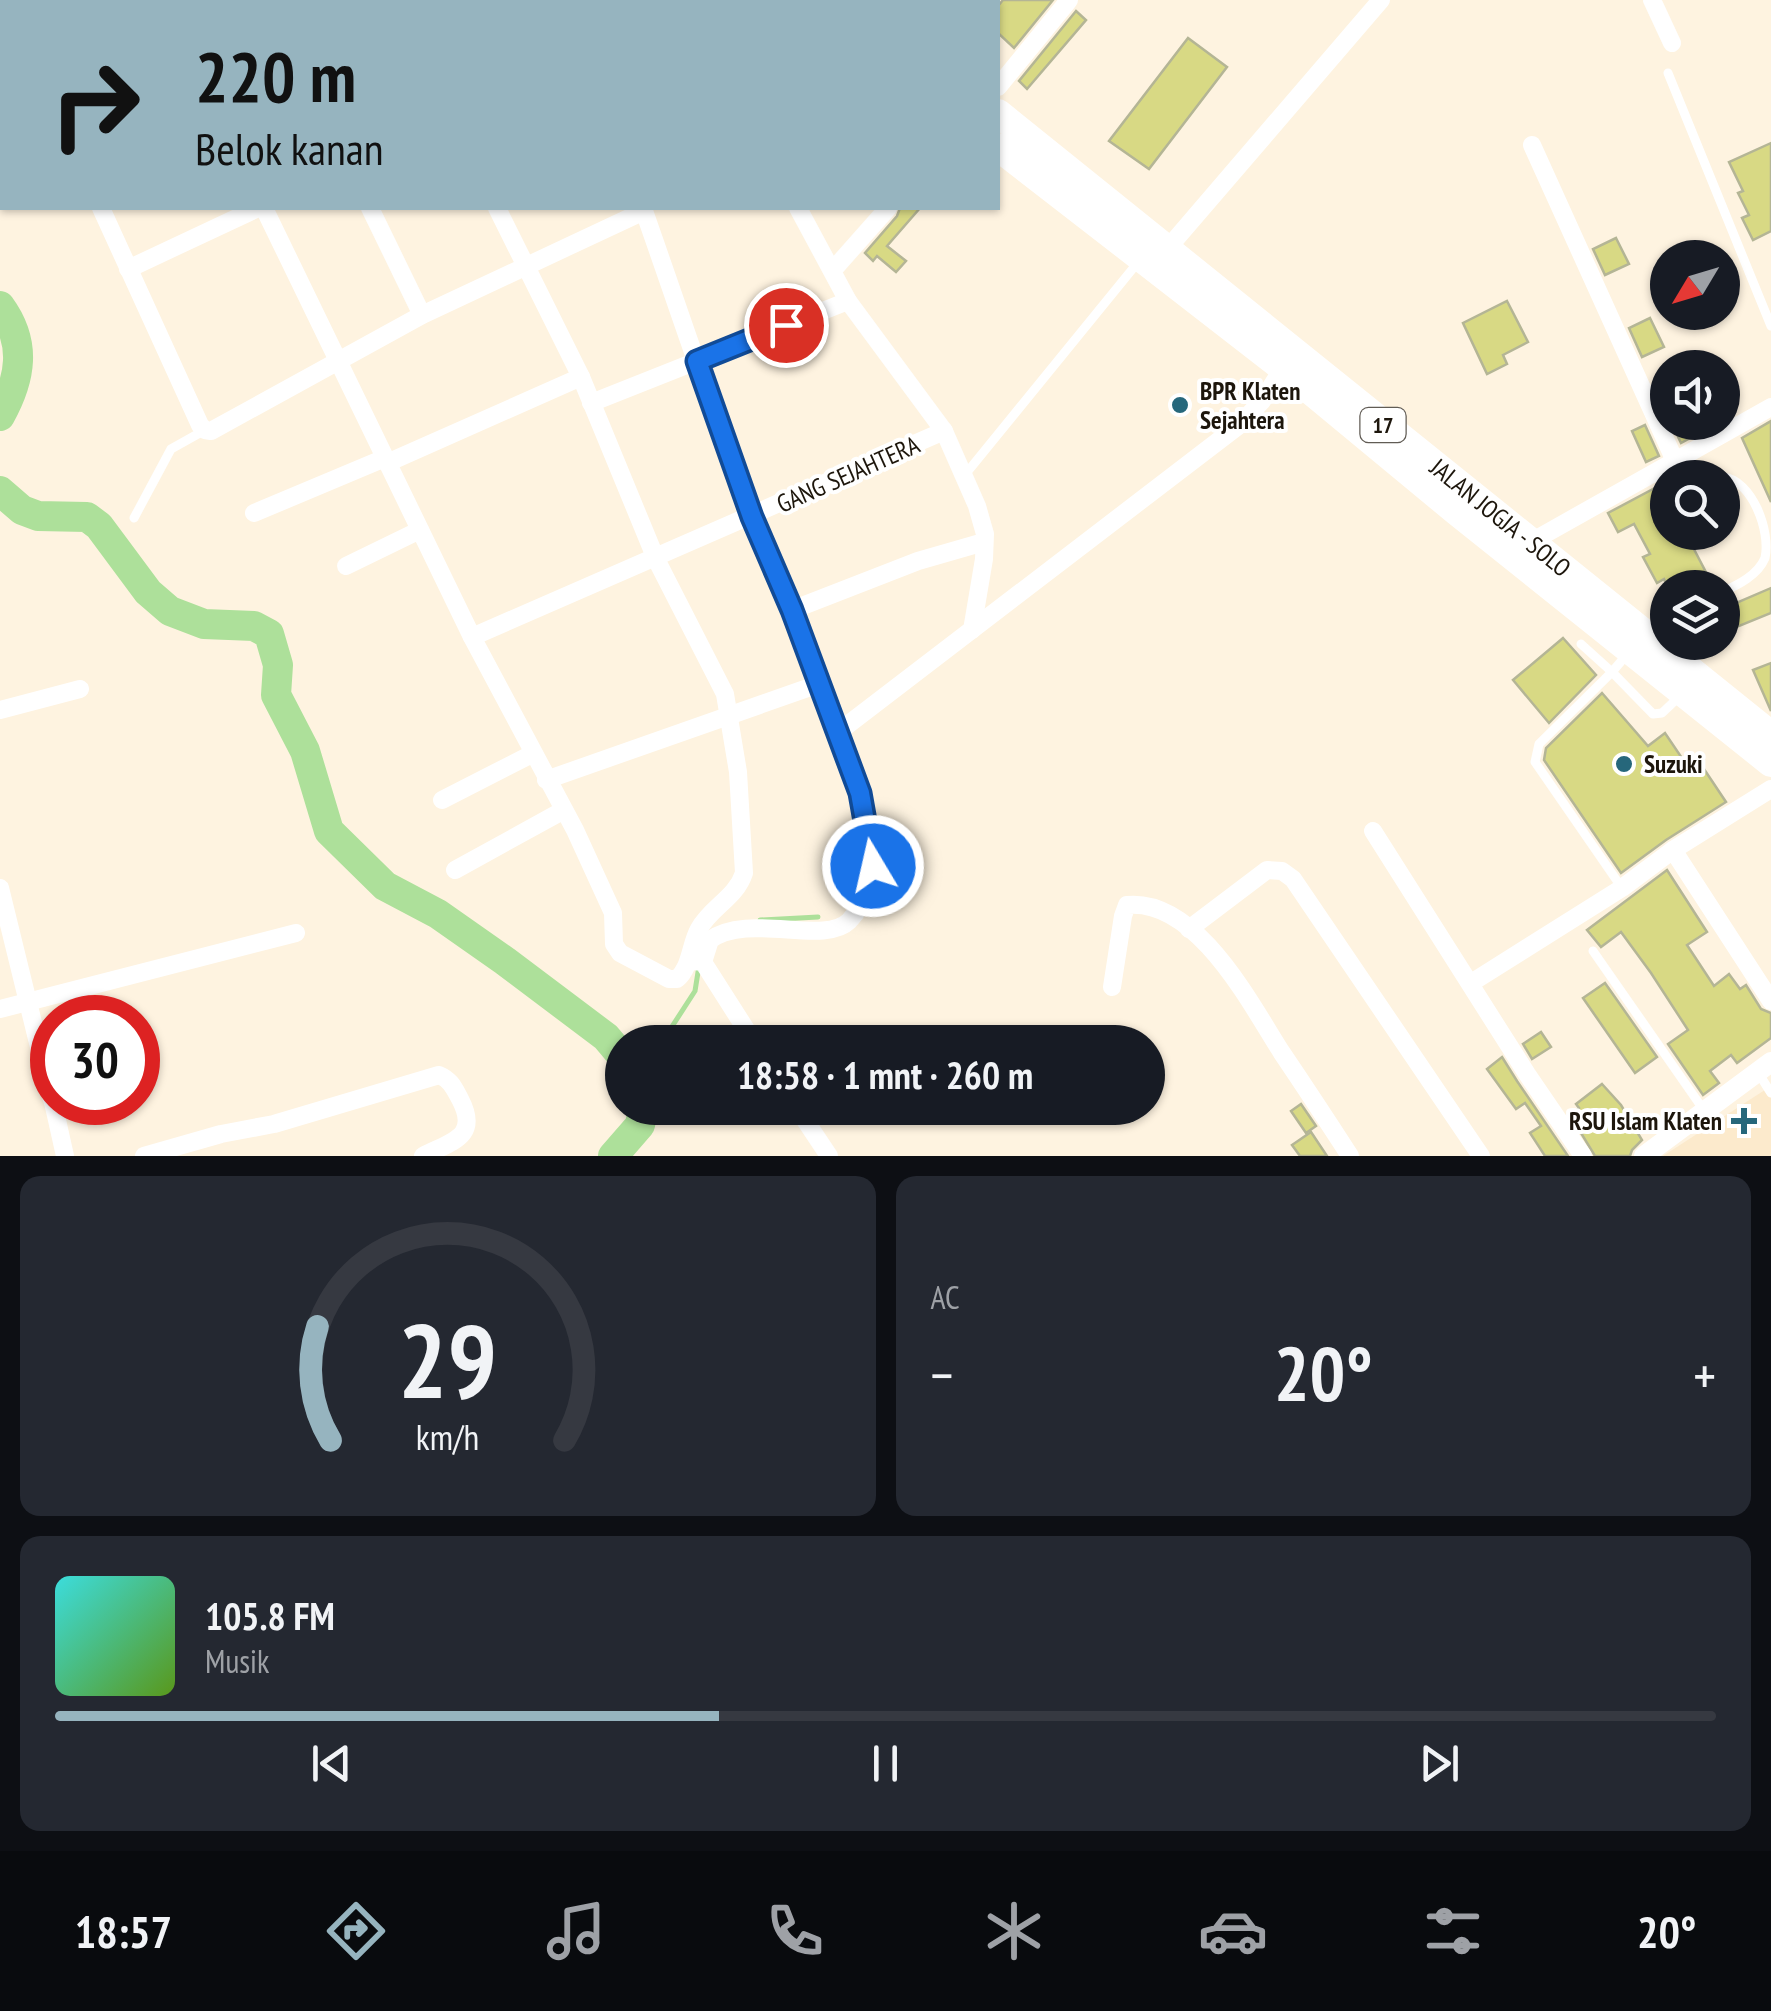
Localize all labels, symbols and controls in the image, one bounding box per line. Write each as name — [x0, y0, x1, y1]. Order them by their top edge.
text: 220 m — [195, 31, 356, 121]
icon: right — [30, 40, 160, 170]
text: Belok kanan — [195, 119, 384, 177]
north arrow — [1650, 240, 1740, 330]
map controls — [1650, 240, 1740, 660]
pin — [744, 283, 829, 368]
icon: arrive — [759, 298, 814, 353]
button: sound — [1650, 350, 1740, 440]
place label: BPR Klaten Sejahtera — [1200, 375, 1300, 436]
marker: BPR Klaten Sejahtera — [1169, 394, 1191, 416]
road number: 17 — [1360, 408, 1406, 442]
street label: GANG SEJAHTERA — [772, 428, 925, 520]
street label: JALAN JOGJA - SOLO — [1423, 451, 1577, 583]
button: search — [1650, 460, 1740, 550]
button: layers — [1650, 570, 1740, 660]
place label: Suzuki — [1644, 748, 1703, 780]
marker: Suzuki — [1613, 753, 1635, 775]
position arrow — [821, 814, 925, 918]
speed limit sign: 30 — [30, 995, 160, 1125]
text: 18:58 · 1 mnt · 260 m — [737, 1050, 1033, 1099]
place label: RSU Islam Klaten — [1569, 1105, 1722, 1137]
marker: RSU Islam Klaten — [1731, 1108, 1757, 1134]
text: AC — [931, 1276, 960, 1318]
text: 29 — [398, 1292, 497, 1427]
text: 20° — [1274, 1325, 1373, 1422]
text: − — [931, 1339, 953, 1410]
text: + — [1693, 1339, 1716, 1410]
text: km/h — [416, 1414, 479, 1460]
text: 105.8 FM — [205, 1591, 335, 1640]
text: Musik — [205, 1640, 269, 1682]
icon: previous — [304, 1736, 359, 1791]
icon: pause — [858, 1736, 913, 1791]
icon: next — [1412, 1736, 1467, 1791]
icon: directions — [321, 1896, 391, 1966]
icon: music — [541, 1896, 611, 1966]
icon: phone — [760, 1896, 830, 1966]
icon: climate — [979, 1896, 1049, 1966]
icon: car — [1198, 1896, 1268, 1966]
icon: filters — [1418, 1896, 1488, 1966]
text: 18:57 — [75, 1902, 172, 1960]
text: 20° — [1637, 1902, 1696, 1960]

